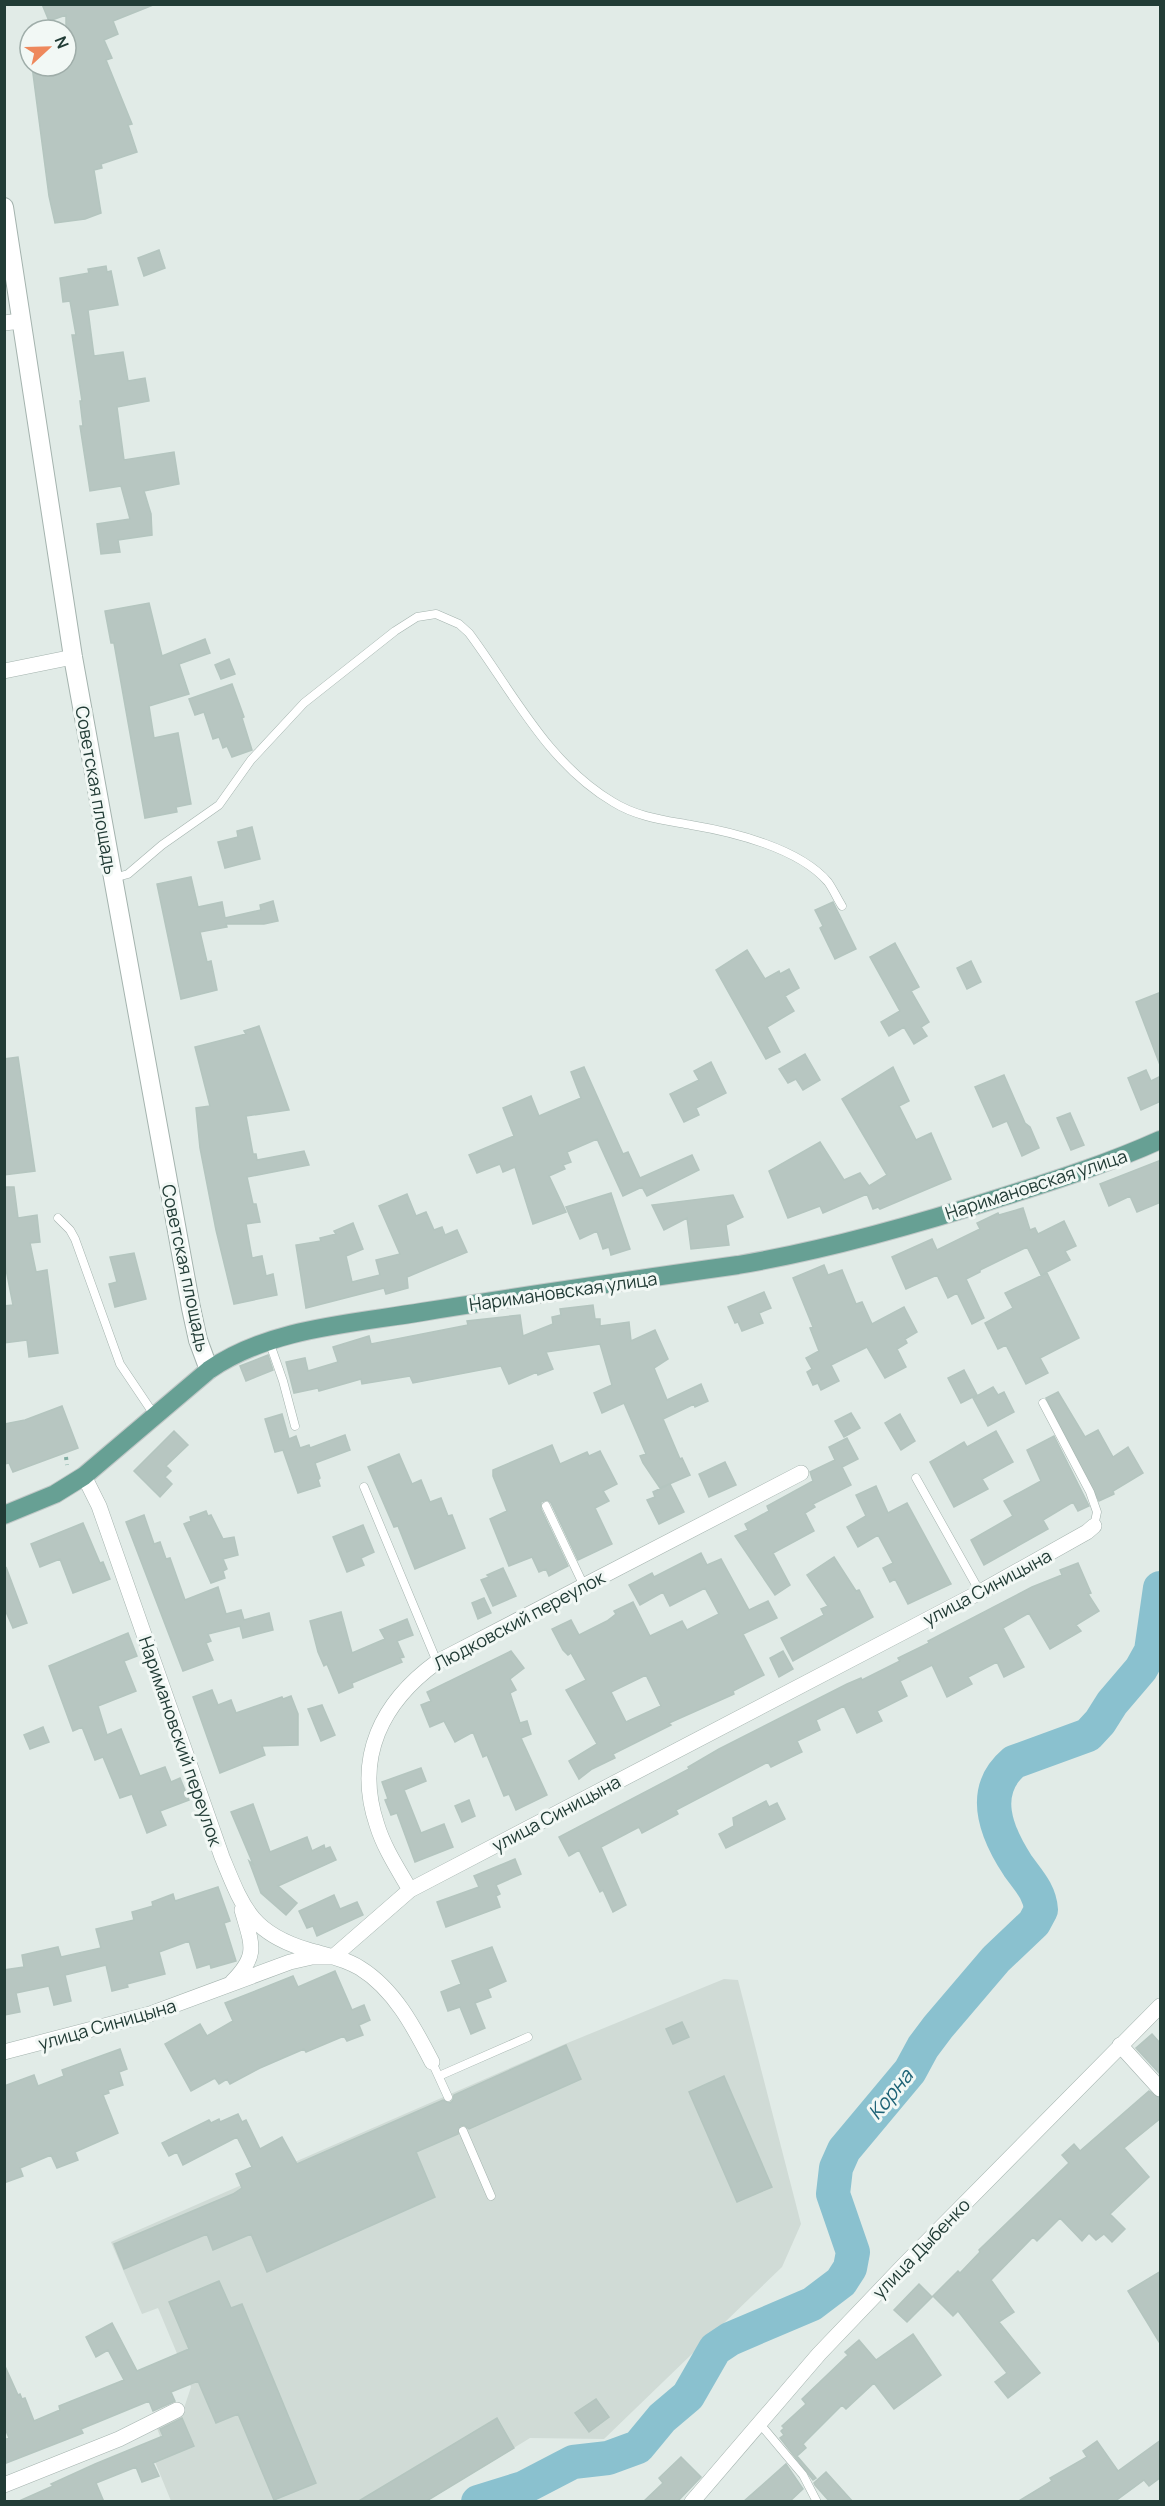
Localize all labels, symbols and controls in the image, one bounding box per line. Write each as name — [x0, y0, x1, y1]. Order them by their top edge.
north arrow — [18, 18, 78, 78]
text: N — [50, 33, 74, 52]
street label: Советская площадь — [70, 704, 124, 876]
street label: Наримановская улица — [942, 1143, 1130, 1225]
street label: Советская площадь — [157, 1182, 215, 1354]
street label: Наримановская улица — [467, 1266, 659, 1316]
street label: улица Синицына — [919, 1543, 1055, 1631]
street label: Людковский переулок — [429, 1564, 610, 1675]
street label: Наримановский переулок — [134, 1633, 229, 1850]
street label: улица Синицына — [488, 1769, 624, 1857]
street label: улица Синицына — [35, 1993, 179, 2055]
water label: Корна — [861, 2062, 919, 2125]
street label: улица Дыбенко — [867, 2193, 975, 2303]

